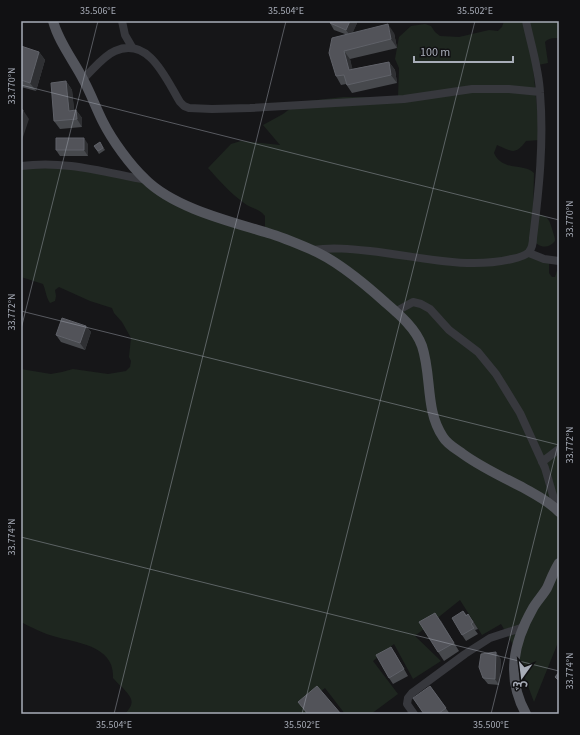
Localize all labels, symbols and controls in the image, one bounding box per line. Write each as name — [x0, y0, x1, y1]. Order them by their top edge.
text: 35.506°E — [80, 4, 116, 18]
text: 35.504°E — [268, 4, 304, 18]
text: 35.502°E — [457, 4, 493, 18]
scale bar — [414, 38, 513, 64]
text: 100 m — [420, 44, 450, 61]
text: 33.770°N — [5, 67, 19, 105]
text: 33.770°N — [563, 200, 577, 238]
text: 33.772°N — [5, 293, 19, 331]
text: 33.772°N — [563, 426, 577, 464]
text: 33.774°N — [5, 518, 19, 556]
text: 33.774°N — [563, 652, 577, 690]
north arrow — [502, 657, 542, 697]
text: ش — [511, 677, 529, 695]
text: 35.504°E — [96, 718, 132, 732]
text: 35.502°E — [284, 718, 320, 732]
text: 35.500°E — [473, 718, 509, 732]

